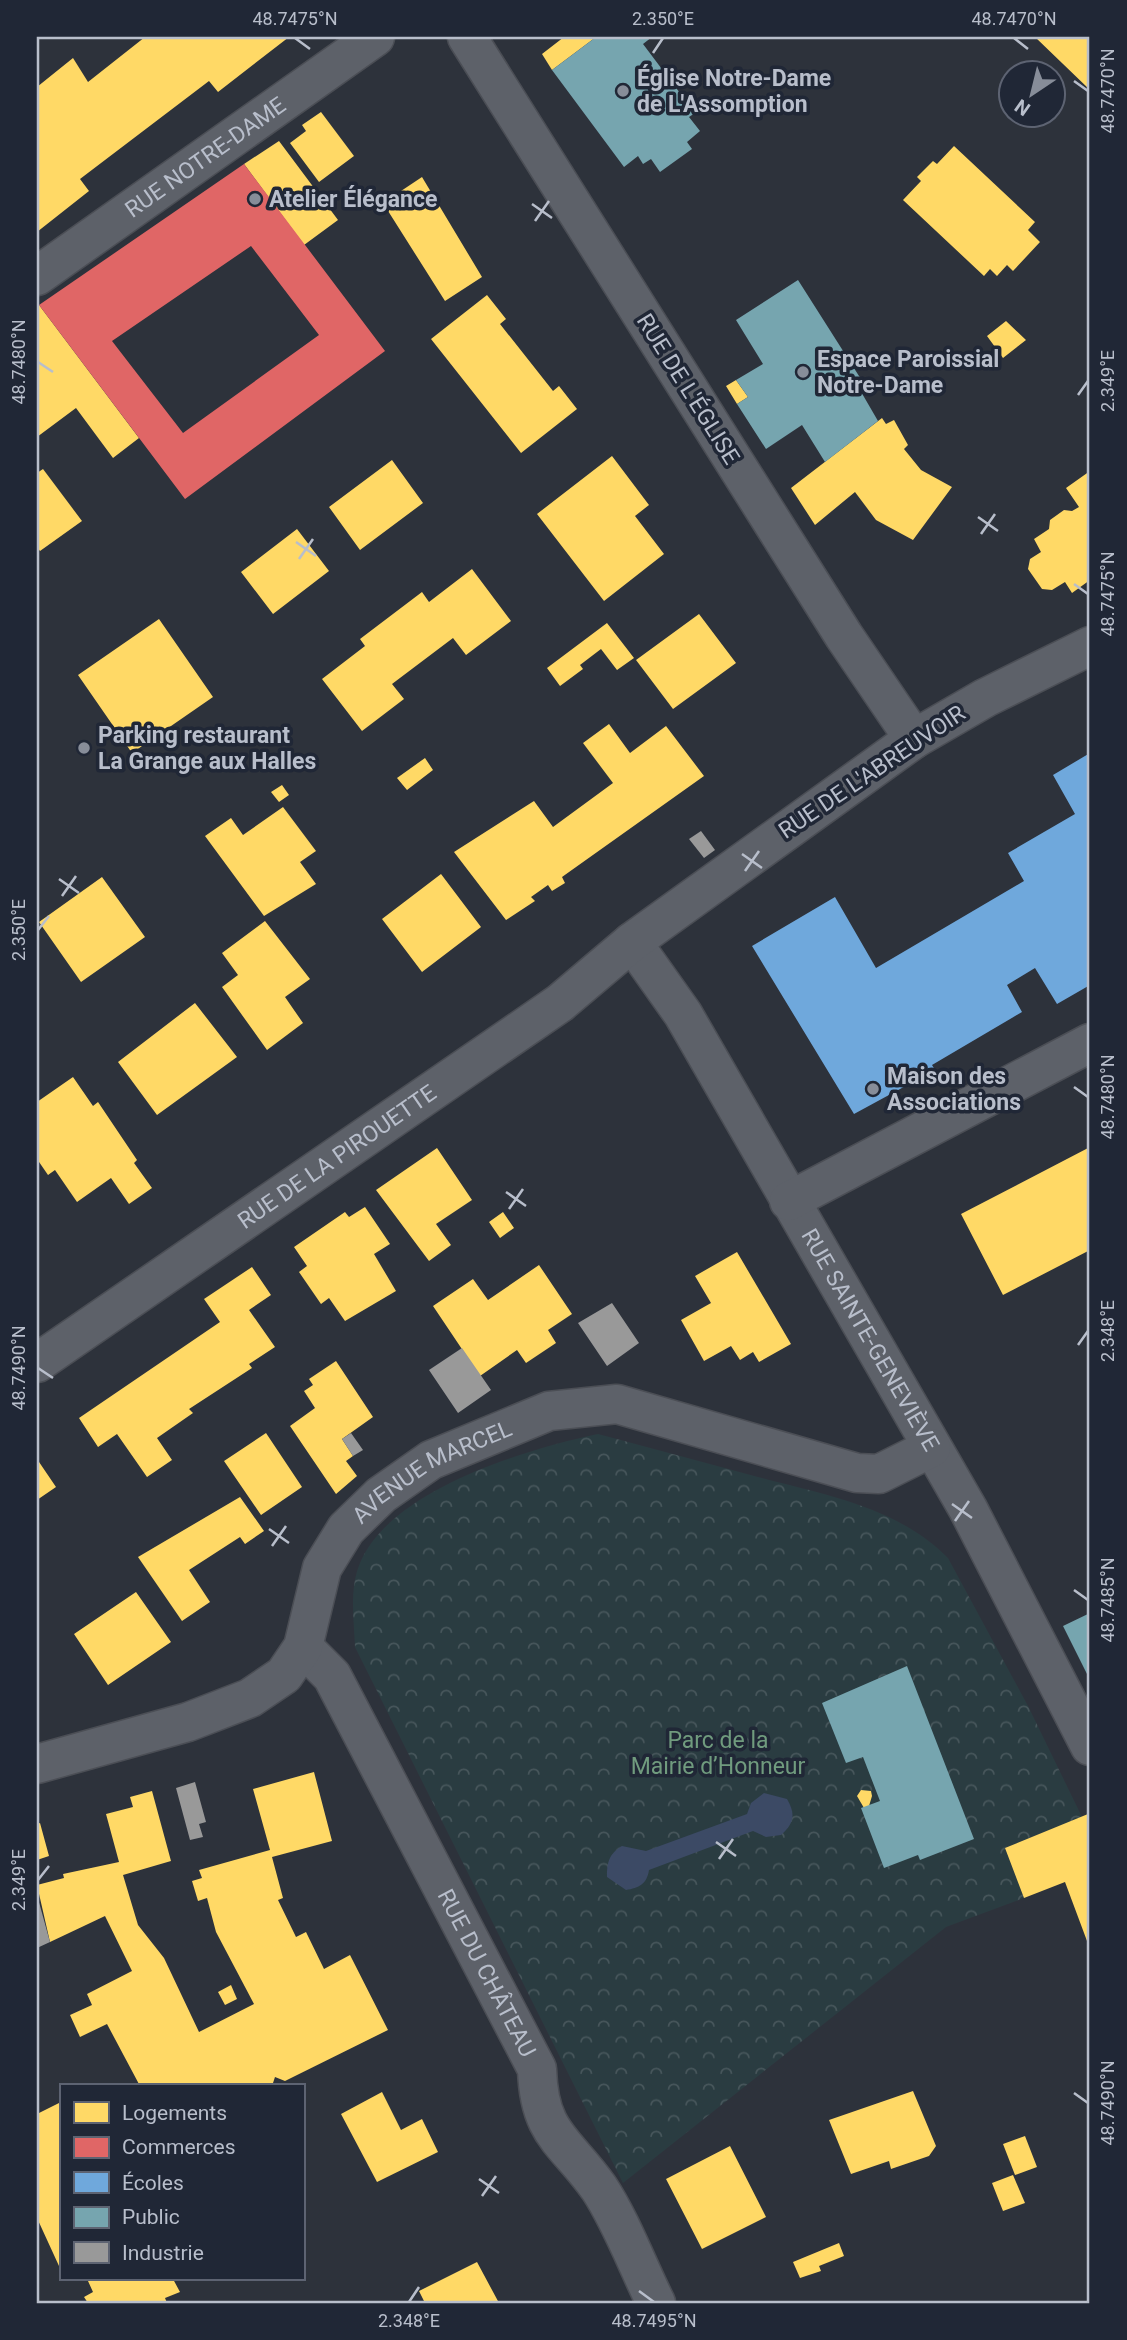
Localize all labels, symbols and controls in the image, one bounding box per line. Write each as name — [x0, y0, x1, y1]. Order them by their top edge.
text: 48.7475°N — [252, 8, 338, 29]
text: 2.350°E — [632, 8, 694, 29]
text: 48.7470°N — [971, 8, 1057, 29]
text: 48.7470°N — [1097, 48, 1118, 134]
north arrow — [998, 60, 1068, 130]
place label: Église Notre-Dame de L'Assomption — [637, 64, 831, 118]
marker: Église Notre-Dame de L'Assomption — [615, 83, 631, 99]
street label: RUE NOTRE-DAME — [120, 91, 291, 223]
text: N — [1010, 94, 1035, 121]
place label: Atelier Élégance — [269, 185, 437, 213]
marker: Atelier Élégance — [247, 191, 263, 207]
street label: RUE DE L'ÉGLISE — [631, 308, 746, 469]
text: 48.7480°N — [8, 319, 29, 405]
place label: Espace Paroissial Notre-Dame — [817, 346, 999, 399]
text: 2.349°E — [1097, 350, 1118, 412]
marker: Espace Paroissial Notre-Dame — [795, 364, 811, 380]
text: 48.7475°N — [1097, 551, 1118, 637]
street label: RUE DE L'ABREUVOIR — [774, 700, 970, 844]
place label: Parking restaurant La Grange aux Halles — [98, 722, 316, 775]
marker: Parking restaurant La Grange aux Halles — [76, 740, 92, 756]
text: 2.350°E — [8, 899, 29, 961]
text: 48.7480°N — [1097, 1054, 1118, 1140]
place label: Maison des Associations — [887, 1063, 1021, 1116]
street label: RUE DE LA PIROUETTE — [232, 1079, 441, 1234]
marker: Maison des Associations — [865, 1081, 881, 1097]
street label: RUE SAINTE-GENEVIÈVE — [796, 1224, 945, 1456]
text: 2.348°E — [1097, 1300, 1118, 1362]
text: 48.7490°N — [8, 1325, 29, 1411]
street label: AVENUE MARCEL — [347, 1415, 516, 1529]
text: 48.7485°N — [1097, 1557, 1118, 1643]
park label: Parc de la Mairie d’Honneur — [631, 1727, 806, 1780]
text: 2.349°E — [8, 1849, 29, 1911]
street label: RUE DU CHÂTEAU — [432, 1885, 542, 2061]
text: 48.7490°N — [1097, 2060, 1118, 2146]
legend — [60, 2084, 304, 2280]
text: Logements — [122, 2101, 227, 2125]
text: Commerces — [122, 2135, 236, 2159]
text: Écoles — [122, 2171, 184, 2195]
text: Public — [122, 2205, 180, 2229]
text: Industrie — [122, 2241, 204, 2265]
text: 2.348°E — [378, 2310, 440, 2331]
text: 48.7495°N — [611, 2310, 697, 2331]

